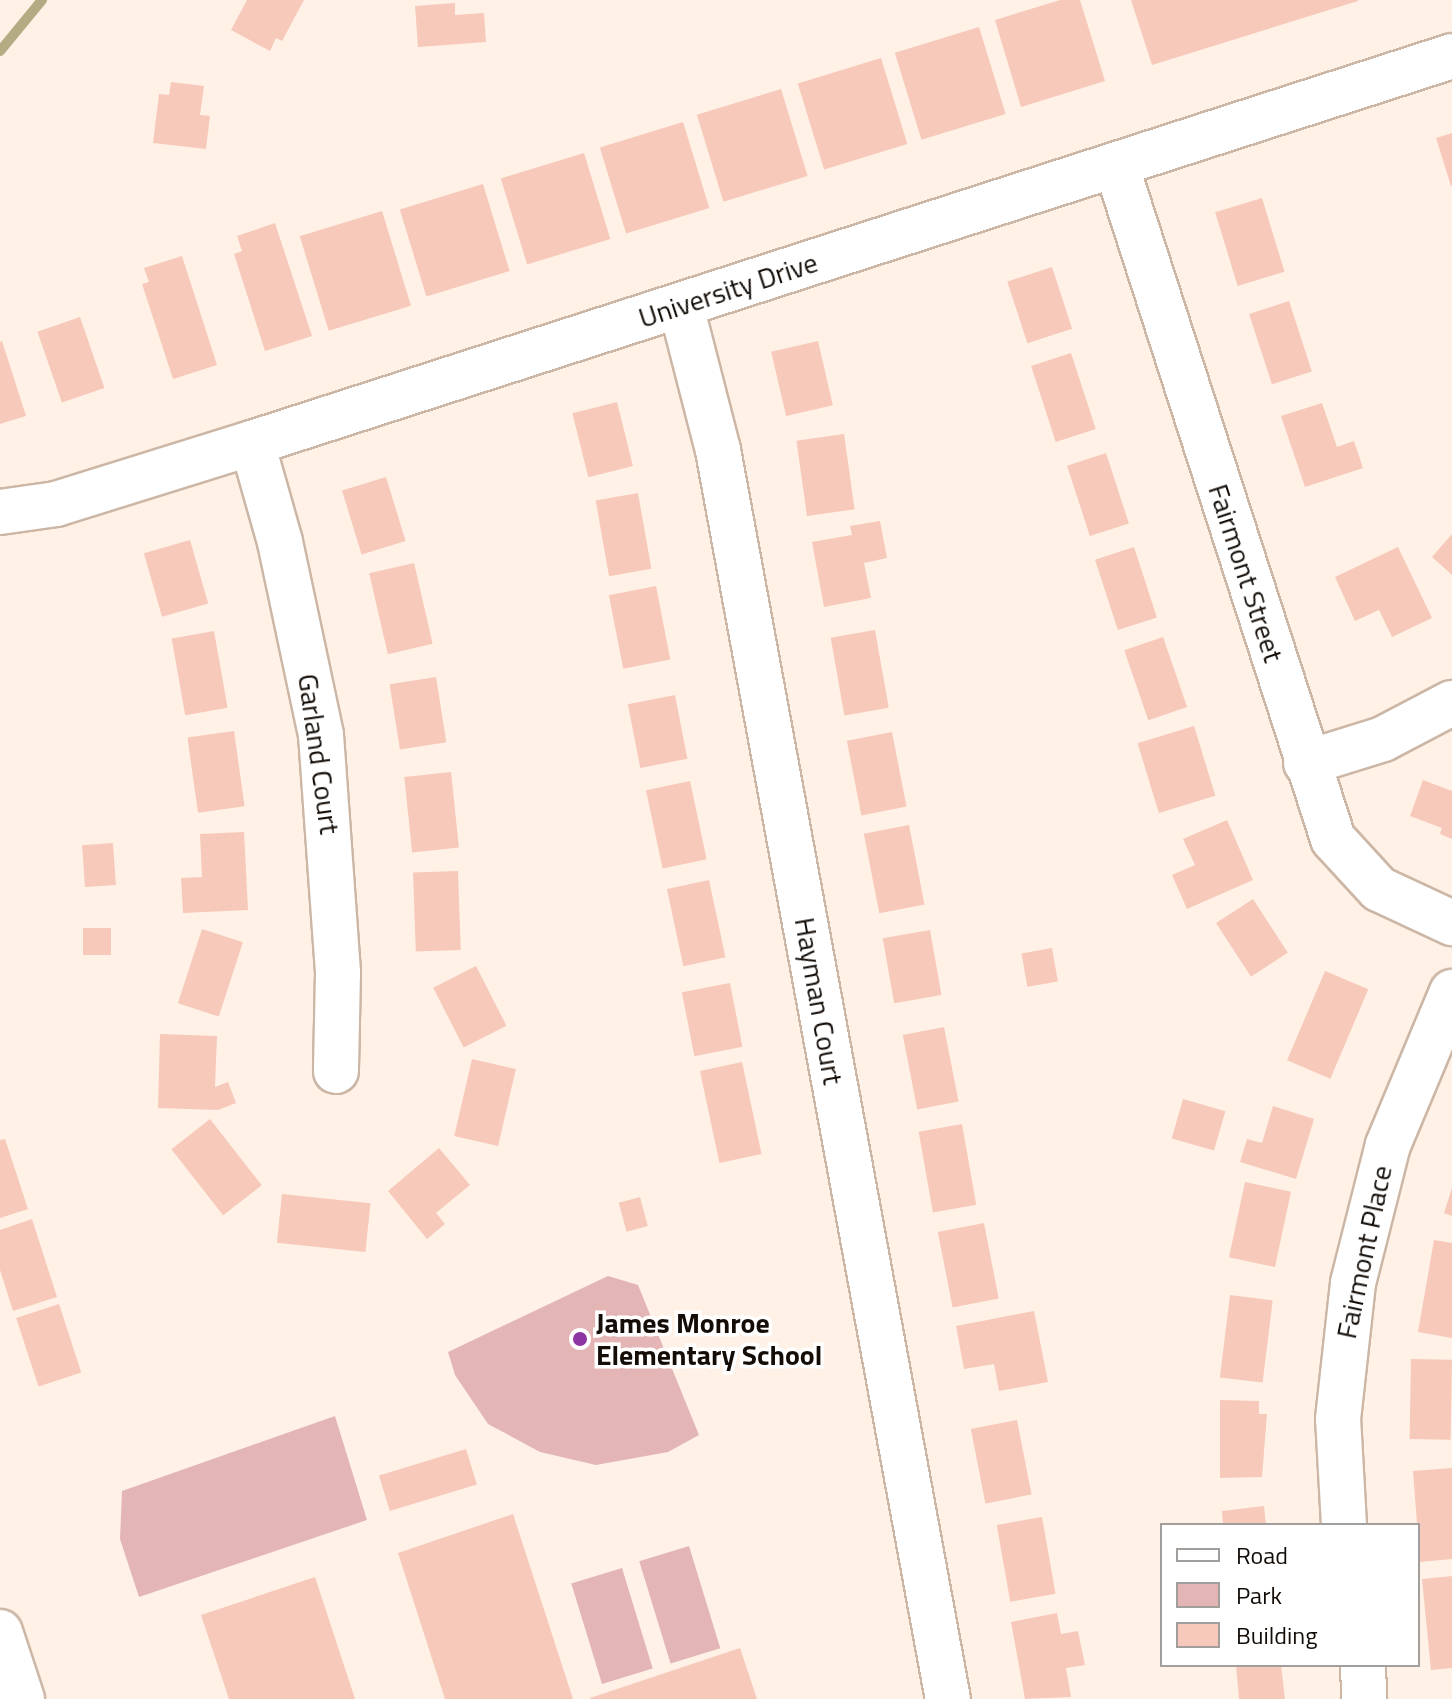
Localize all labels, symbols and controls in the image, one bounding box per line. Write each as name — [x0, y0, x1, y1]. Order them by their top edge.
street label: University Drive — [634, 245, 822, 335]
street label: Fairmont Street — [1201, 480, 1291, 666]
street label: Garland Court — [291, 672, 347, 836]
street label: Hayman Court — [788, 915, 850, 1087]
street label: Fairmont Place — [1329, 1162, 1399, 1342]
place label: James Monroe Elementary School — [596, 1306, 822, 1372]
marker: James Monroe Elementary School — [571, 1330, 589, 1348]
legend — [1160, 1523, 1420, 1667]
text: Road — [1236, 1537, 1288, 1573]
text: Park — [1236, 1577, 1282, 1613]
text: Building — [1236, 1617, 1318, 1653]

